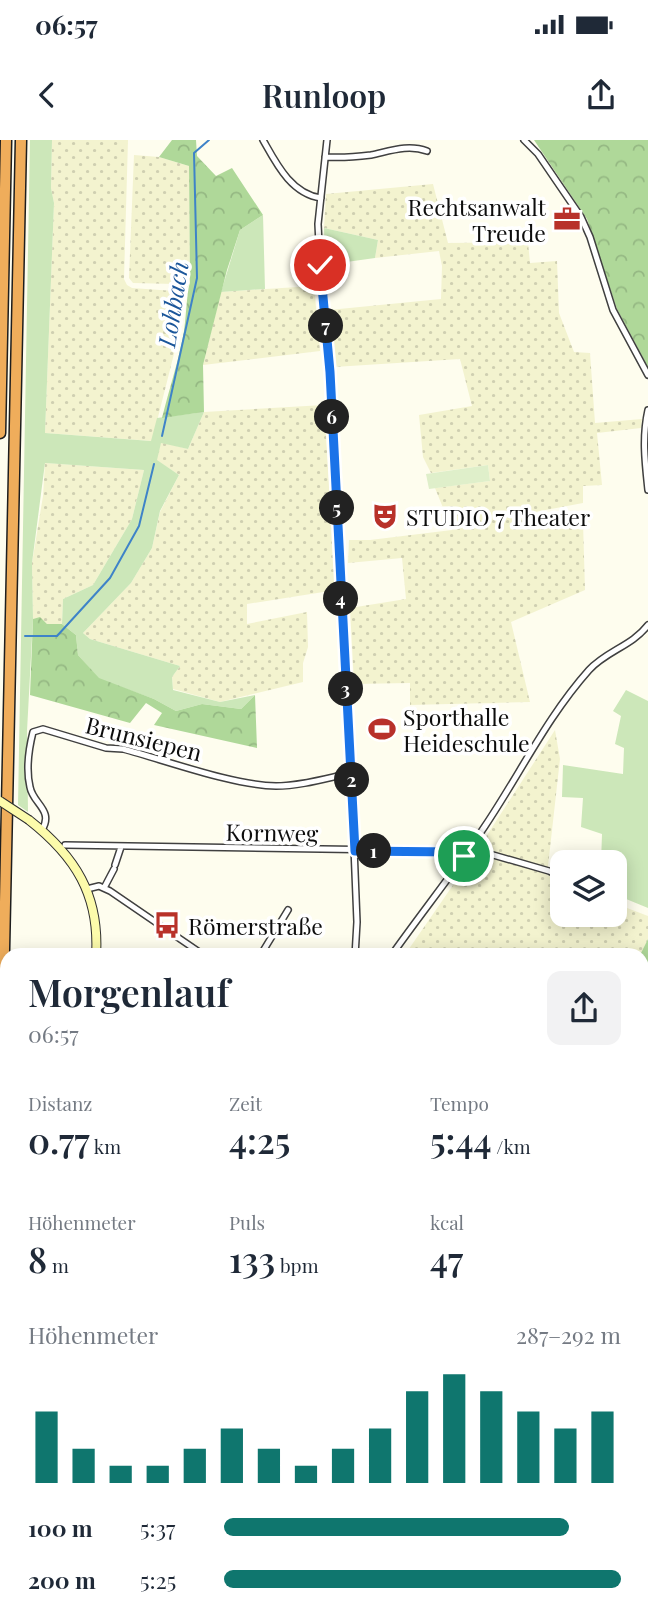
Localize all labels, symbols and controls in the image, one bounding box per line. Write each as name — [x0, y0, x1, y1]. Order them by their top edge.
text: 06:57 — [35, 7, 98, 42]
text: Runloop — [262, 73, 386, 116]
icon: back — [28, 76, 66, 114]
icon: share — [582, 76, 620, 114]
place label: Rechtsanwalt Treude — [408, 191, 547, 248]
office icon: Rechtsanwalt Treude — [552, 204, 582, 234]
pin — [290, 235, 350, 295]
icon: check — [301, 246, 339, 284]
water label: Lohbach — [149, 259, 195, 350]
pin: 7 — [308, 308, 344, 344]
text: 7 — [321, 312, 330, 338]
pin: 6 — [314, 400, 350, 434]
text: 6 — [326, 403, 337, 429]
pin: 5 — [320, 490, 354, 526]
text: 5 — [332, 494, 341, 520]
theatre icon: STUDIO 7 Theater — [370, 501, 400, 531]
place label: STUDIO 7 Theater — [406, 501, 590, 532]
pin: 4 — [324, 582, 358, 616]
text: 4 — [335, 585, 346, 611]
pin: 3 — [328, 672, 364, 706]
text: 3 — [341, 675, 350, 701]
place label: Sporthalle Heideschule — [403, 701, 530, 758]
street label: Brunsiepen — [83, 709, 206, 767]
sports icon: Sporthalle Heideschule — [367, 714, 397, 744]
pin: 2 — [334, 762, 370, 798]
text: 2 — [347, 766, 356, 792]
street label: Kornweg — [225, 816, 319, 848]
pin — [434, 826, 494, 886]
pin: 1 — [356, 834, 392, 868]
text: 1 — [370, 837, 377, 863]
icon: arrive — [445, 837, 483, 875]
map controls — [550, 850, 627, 927]
button: layers — [550, 850, 627, 927]
bus stop icon: Römerstraße — [152, 910, 182, 940]
place label: Römerstraße — [188, 910, 323, 941]
text: Morgenlauf — [28, 966, 230, 1017]
button: share — [547, 971, 621, 1045]
text: 06:57 — [28, 1018, 79, 1049]
text: Distanz — [28, 1090, 92, 1116]
text: Zeit — [229, 1090, 262, 1116]
text: Tempo — [430, 1090, 489, 1116]
text: 0.77 — [28, 1116, 90, 1163]
text: 4:25 — [229, 1116, 290, 1163]
text: 5:44 — [430, 1116, 492, 1163]
text: km — [90, 1133, 121, 1159]
text: /km — [492, 1133, 531, 1159]
text: Höhenmeter — [28, 1209, 136, 1235]
text: Puls — [229, 1209, 265, 1235]
text: kcal — [430, 1209, 464, 1235]
text: 8 — [28, 1235, 47, 1282]
text: 133 — [229, 1235, 275, 1282]
text: 47 — [430, 1235, 463, 1282]
text: m — [47, 1252, 69, 1278]
text: bpm — [275, 1252, 319, 1278]
text: Höhenmeter — [28, 1319, 158, 1350]
text: 287–292 m — [516, 1319, 621, 1350]
text: 100 m — [28, 1512, 93, 1543]
text: 5:37 — [140, 1512, 175, 1543]
text: 200 m — [28, 1564, 96, 1595]
text: 5:25 — [140, 1564, 176, 1595]

